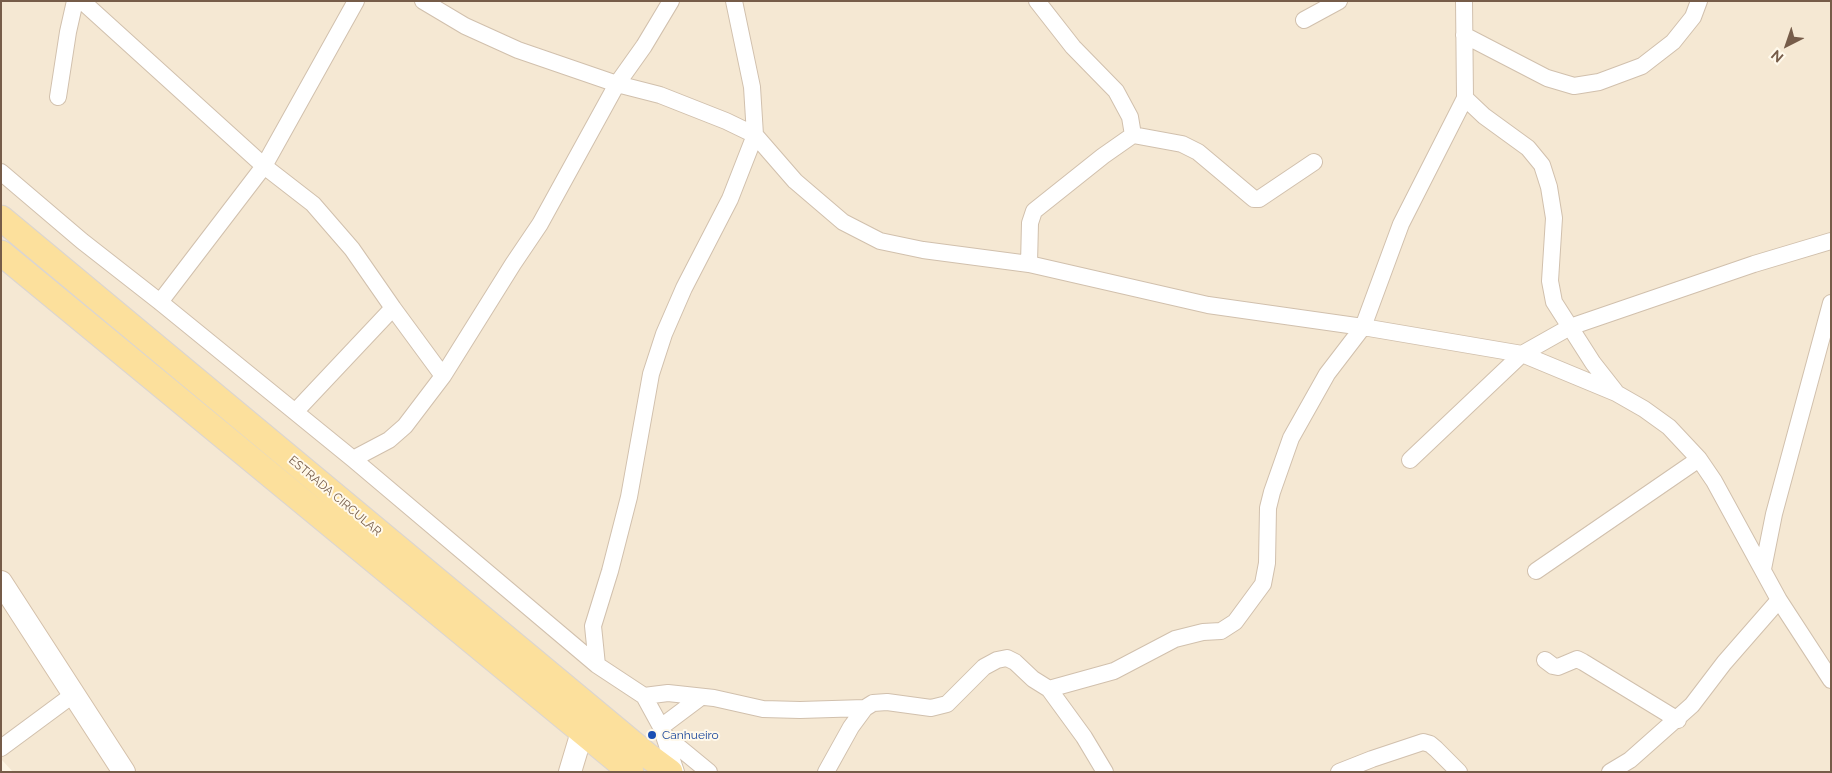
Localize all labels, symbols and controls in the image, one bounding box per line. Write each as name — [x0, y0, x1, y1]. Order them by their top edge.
north arrow — [1762, 20, 1812, 70]
text: N — [1768, 47, 1786, 66]
street label: ESTRADA CIRCULAR — [286, 453, 384, 539]
place label: Canhueiro — [662, 728, 719, 742]
marker: Canhueiro — [646, 729, 658, 741]

